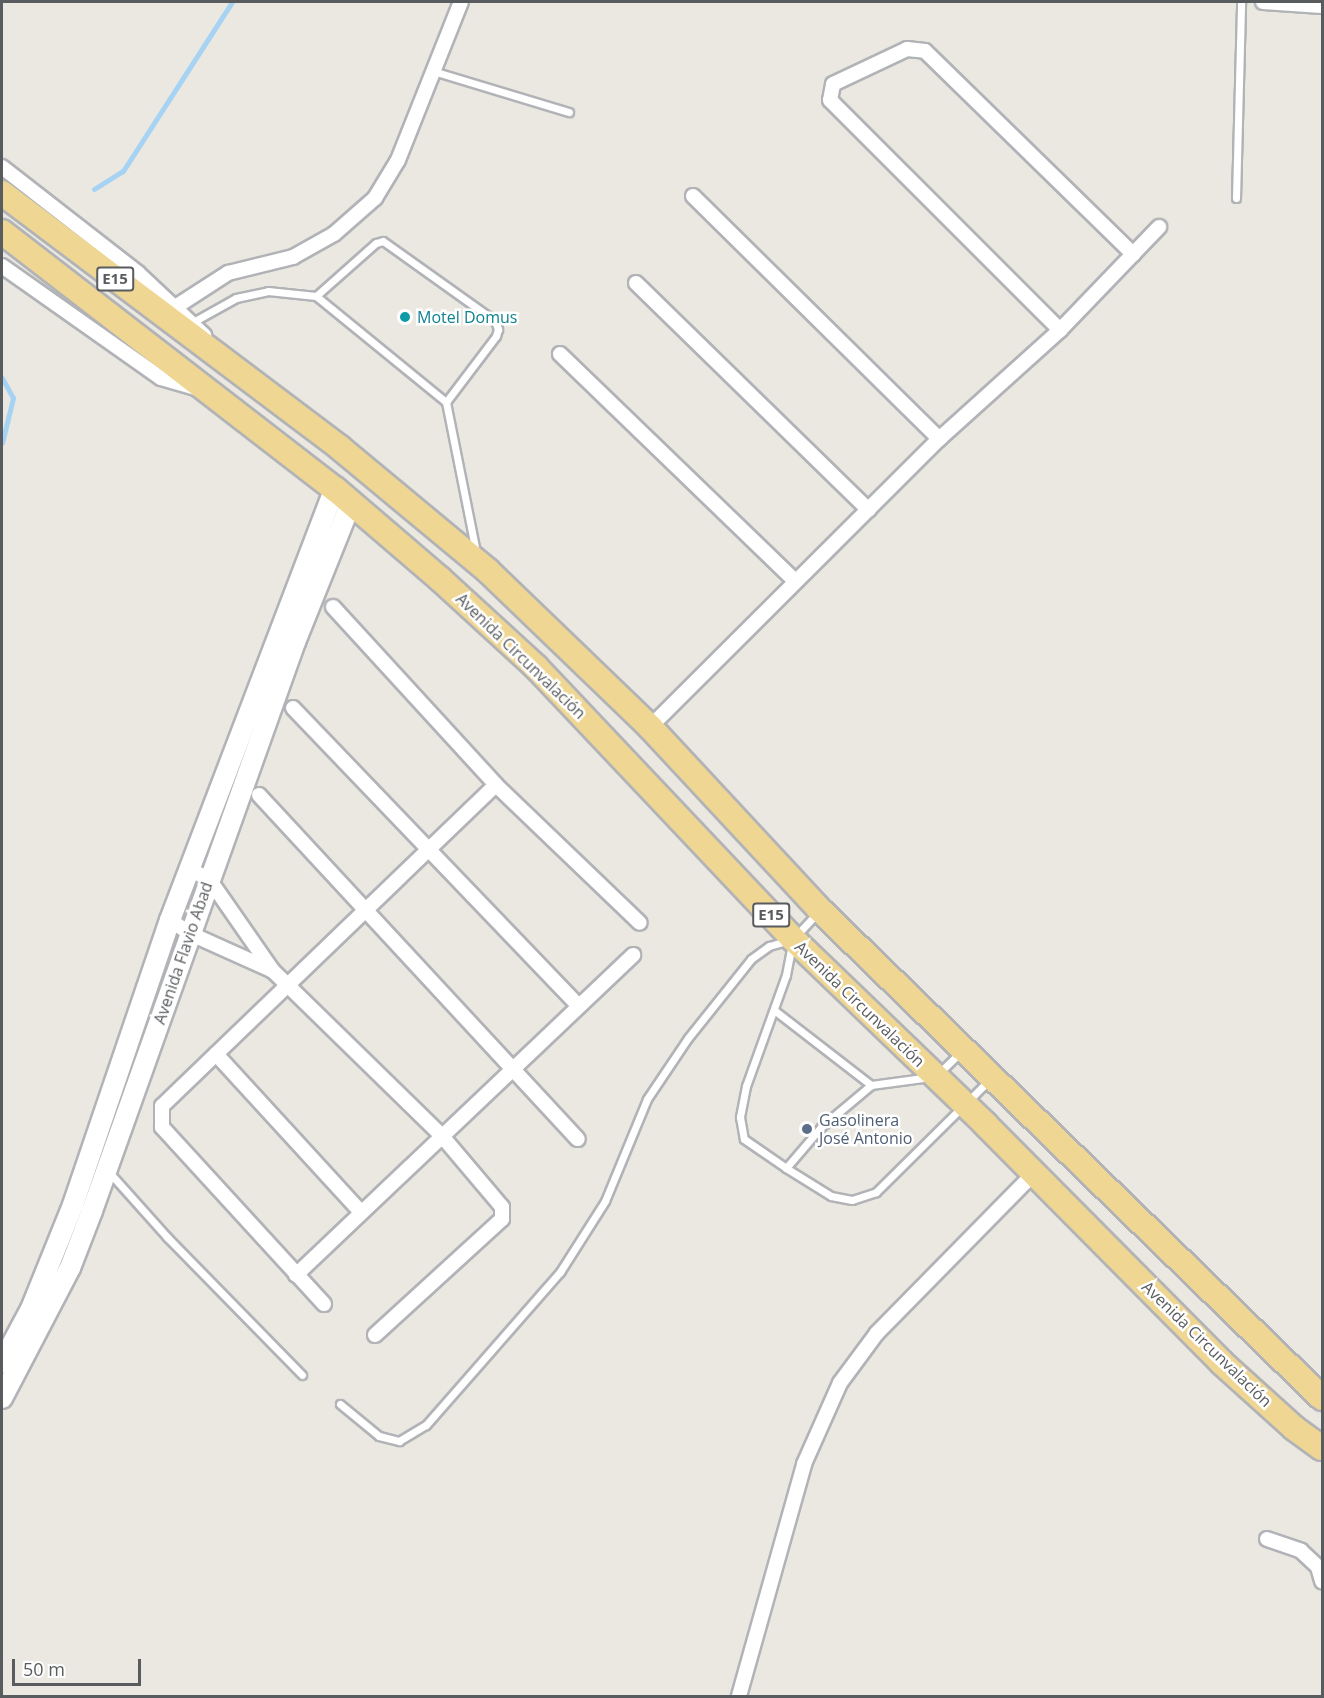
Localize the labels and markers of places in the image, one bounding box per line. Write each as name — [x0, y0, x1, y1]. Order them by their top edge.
place label: Motel Domus — [417, 307, 517, 327]
marker: Motel Domus — [398, 310, 412, 324]
place label: Gasolinera José Antonio — [819, 1110, 912, 1148]
marker: Gasolinera José Antonio — [800, 1122, 814, 1136]

